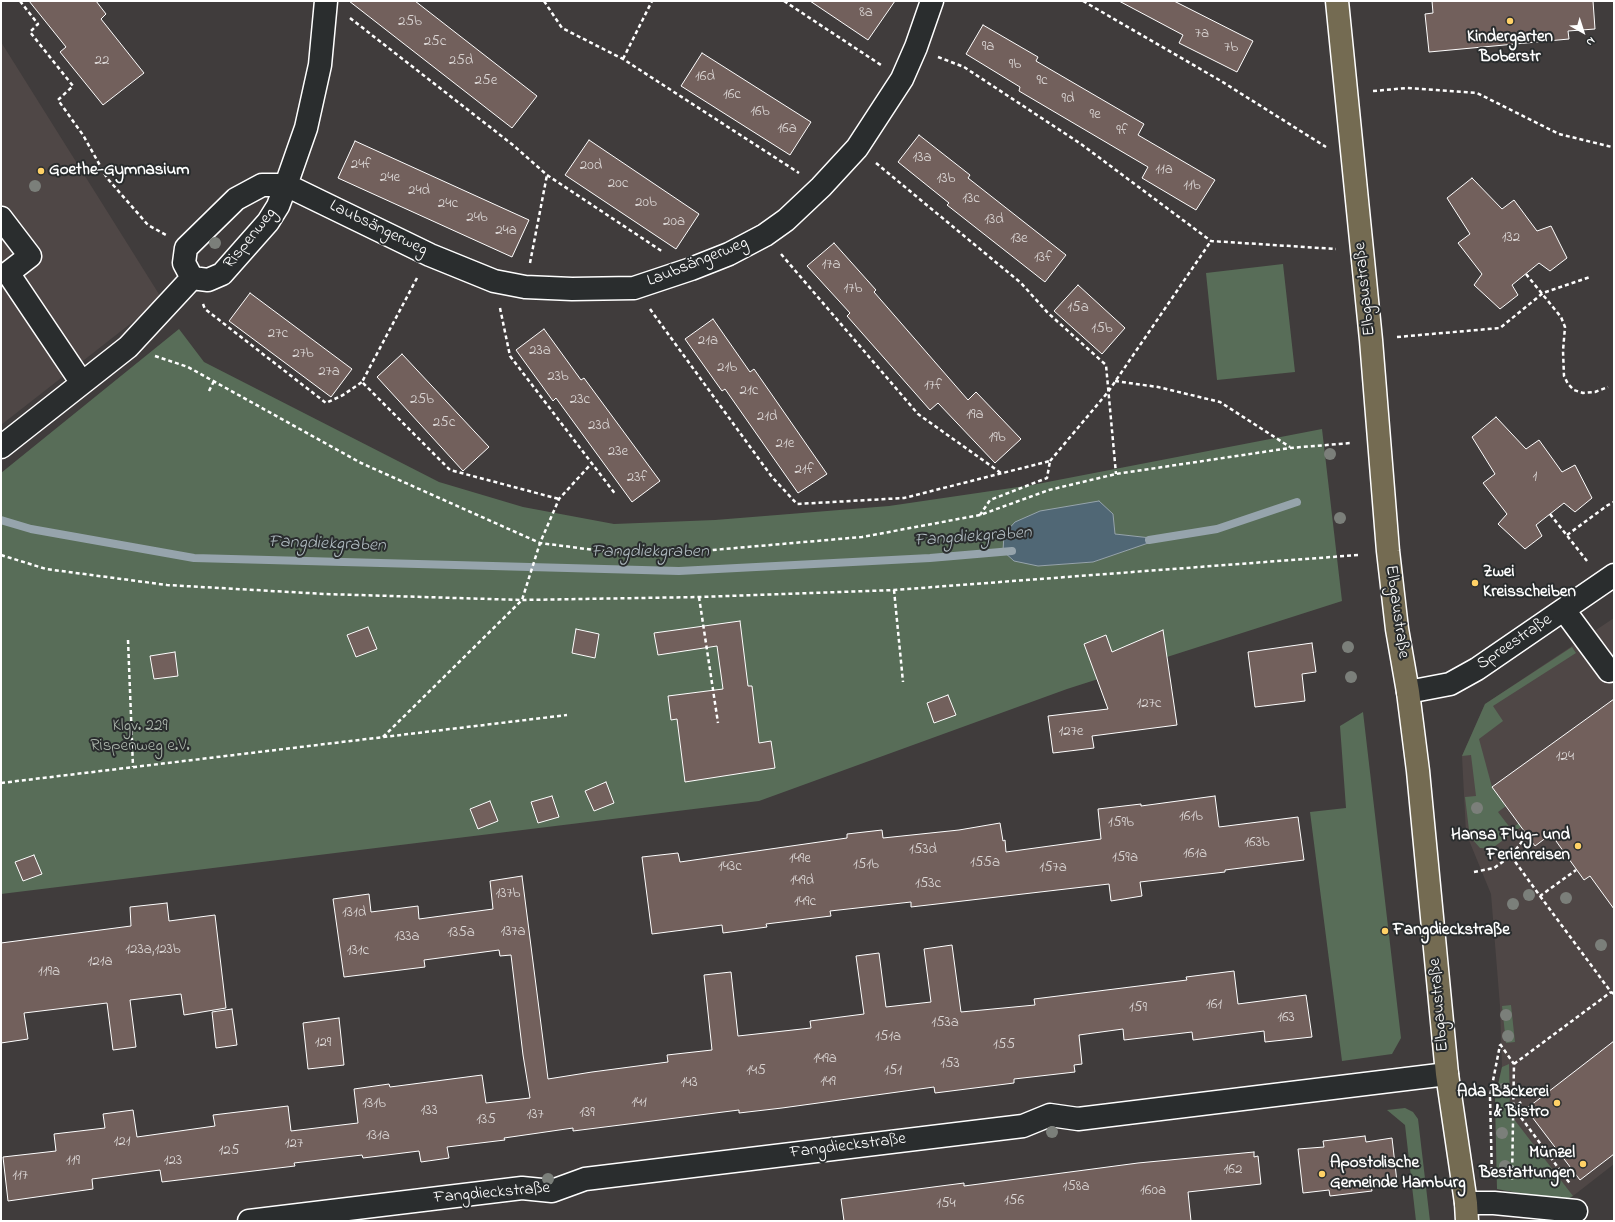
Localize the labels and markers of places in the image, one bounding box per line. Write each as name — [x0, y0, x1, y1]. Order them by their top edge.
marker: Kindergarten Boberstr — [1505, 16, 1515, 26]
place label: Kindergarten Boberstr — [1467, 28, 1553, 68]
place label: Goethe-Gymnasium — [49, 161, 189, 181]
marker: Goethe-Gymnasium — [36, 166, 46, 176]
place label: Zwei Kreisscheiben — [1483, 563, 1576, 603]
marker: Zwei Kreisscheiben — [1470, 578, 1480, 588]
place label: Hansa Flug- und Ferienreisen — [1451, 826, 1570, 866]
marker: Hansa Flug- und Ferienreisen — [1573, 841, 1583, 851]
place label: Fangdieckstraße — [1393, 921, 1510, 941]
marker: Fangdieckstraße — [1380, 926, 1390, 936]
place label: Ada Bäckerei & Bistro — [1457, 1083, 1549, 1123]
marker: Ada Bäckerei & Bistro — [1552, 1098, 1562, 1108]
place label: Münzel Bestattungen — [1479, 1144, 1575, 1184]
place label: Apostolische Gemeinde Hamburg — [1330, 1154, 1466, 1194]
marker: Münzel Bestattungen — [1578, 1159, 1588, 1169]
marker: Apostolische Gemeinde Hamburg — [1317, 1169, 1327, 1179]

